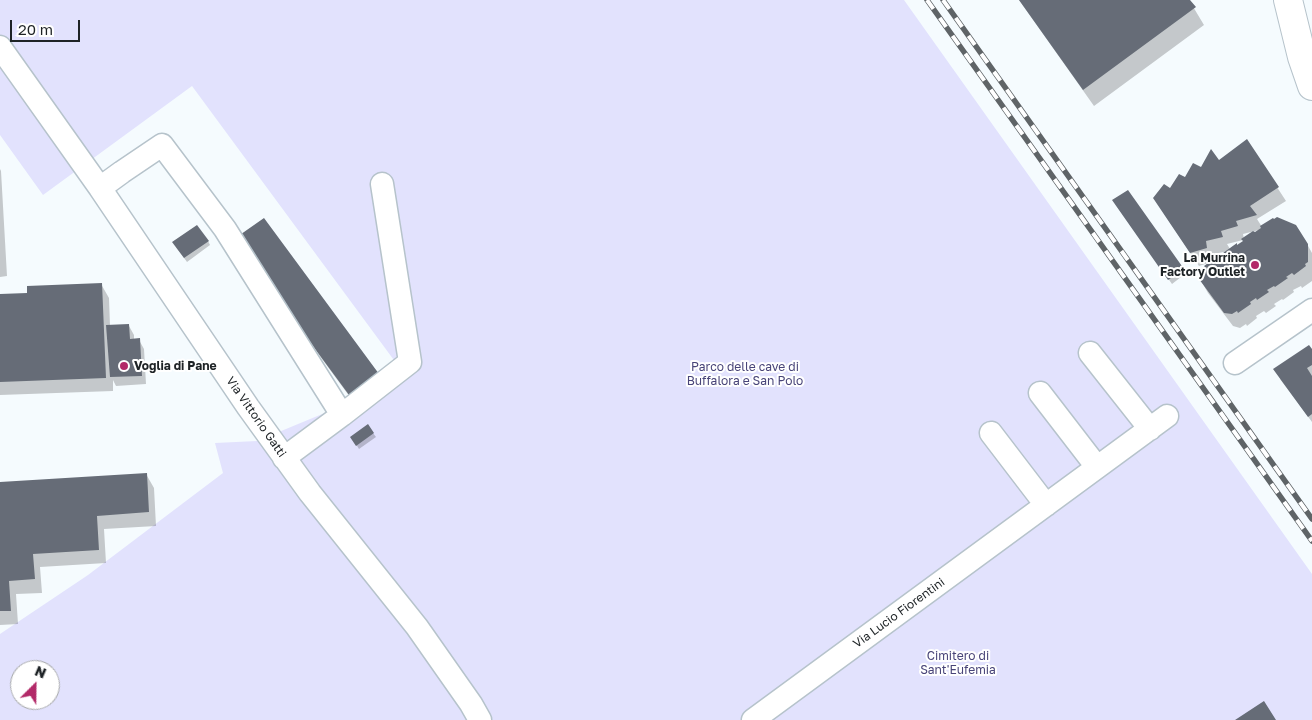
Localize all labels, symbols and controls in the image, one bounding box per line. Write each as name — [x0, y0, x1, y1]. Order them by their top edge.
scale bar — [12, 10, 82, 42]
text: 20 m — [18, 20, 53, 38]
place label: La Murrina Factory Outlet — [1160, 251, 1245, 279]
marker: La Murrina Factory Outlet — [1249, 259, 1261, 271]
place label: Voglia di Pane — [134, 359, 216, 373]
marker: Voglia di Pane — [118, 360, 130, 372]
park label: Parco delle cave di Buffalora e San Polo — [687, 360, 803, 388]
street label: Via Vittorio Gatti — [223, 374, 289, 460]
street label: Via Lucio Fiorentini — [850, 575, 948, 651]
park label: Cimitero di Sant'Eufemia — [920, 649, 996, 677]
north arrow — [10, 660, 60, 710]
text: N — [32, 662, 49, 682]

